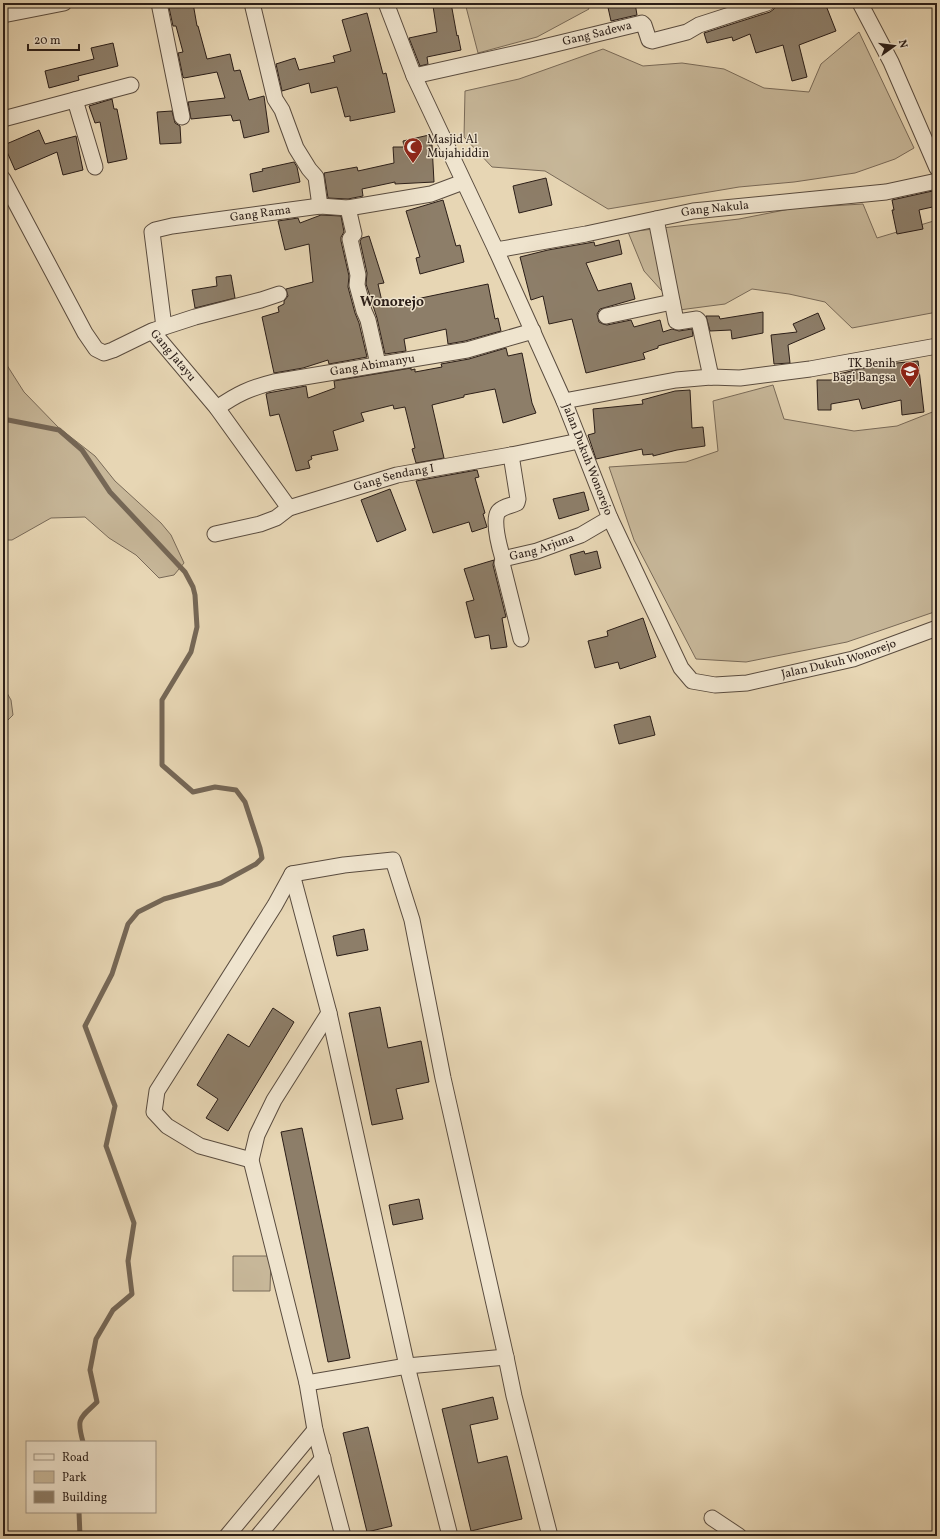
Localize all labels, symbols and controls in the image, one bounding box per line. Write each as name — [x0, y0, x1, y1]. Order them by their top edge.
street label: Gang Sadewa — [561, 18, 633, 50]
scale bar — [28, 26, 79, 52]
north arrow — [874, 26, 914, 66]
text: 20 m — [34, 33, 61, 49]
text: N — [894, 38, 910, 50]
place label: Masjid Al Mujahiddin — [427, 132, 489, 162]
mosque icon: Masjid Al Mujahiddin — [402, 136, 424, 164]
street label: Gang Nakula — [680, 198, 750, 221]
street label: Gang Rama — [229, 202, 292, 226]
district label: Wonorejo — [360, 293, 424, 312]
street label: Gang Jatayu — [146, 326, 200, 385]
street label: Gang Abimanyu — [329, 351, 416, 381]
place label: TK Benih Bagi Bangsa — [833, 356, 896, 386]
school or university icon: TK Benih Bagi Bangsa — [899, 360, 921, 388]
street label: Jalan Dukuh Wonorejo — [558, 401, 616, 518]
street label: Gang Sendang I — [352, 461, 436, 496]
street label: Gang Arjuna — [508, 530, 577, 565]
street label: Jalan Dukuh Wonorejo — [780, 636, 898, 683]
legend — [26, 1441, 156, 1513]
text: Road — [62, 1450, 89, 1466]
text: Park — [62, 1470, 87, 1486]
text: Building — [62, 1490, 107, 1506]

